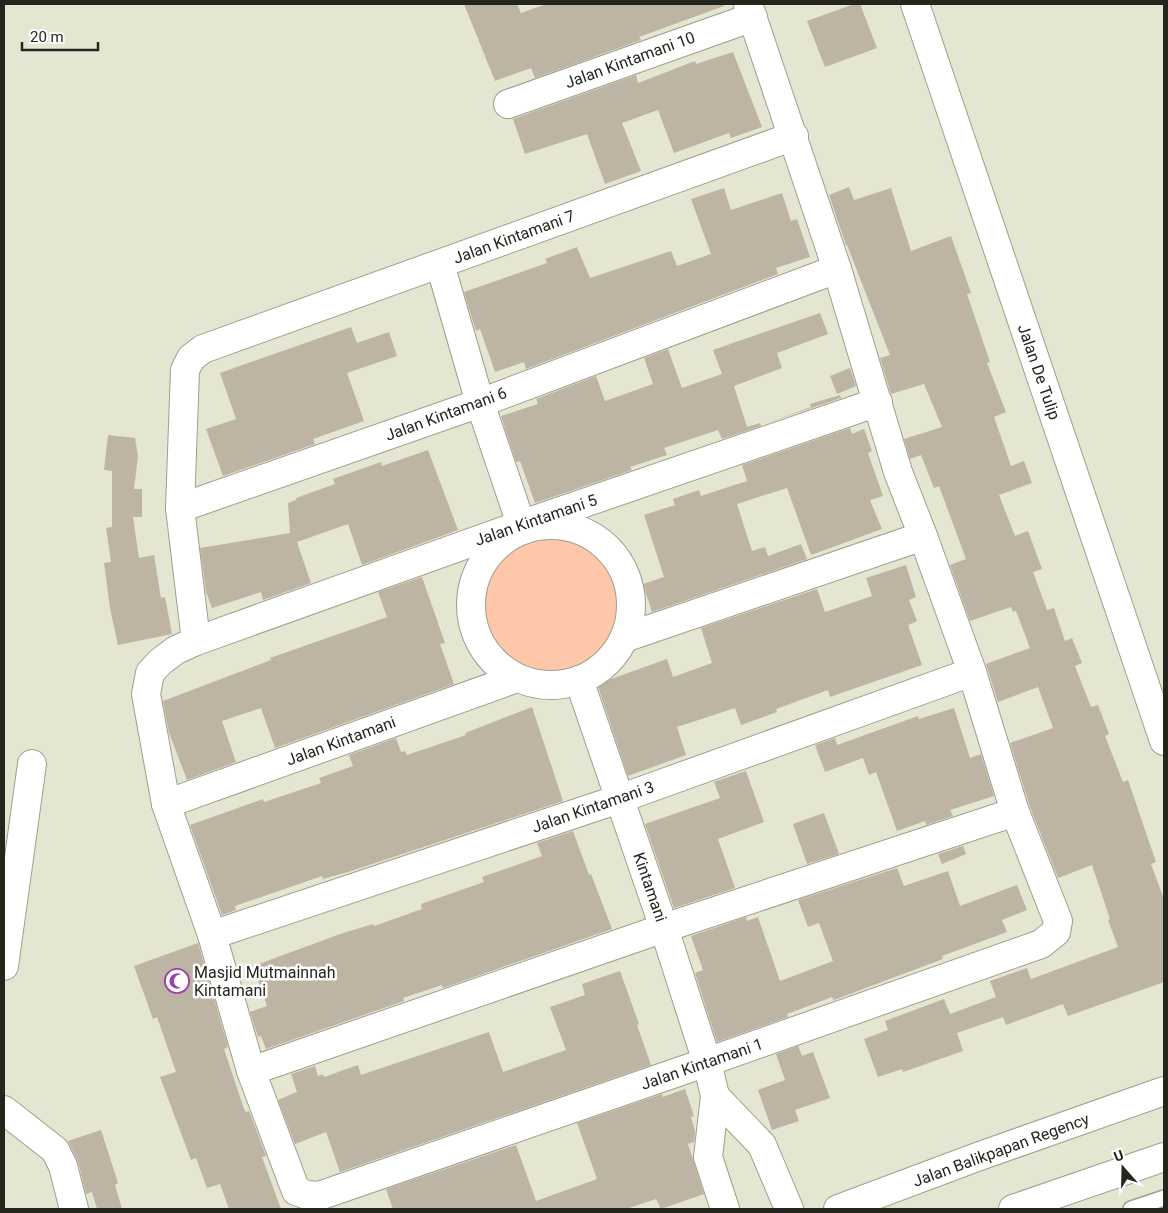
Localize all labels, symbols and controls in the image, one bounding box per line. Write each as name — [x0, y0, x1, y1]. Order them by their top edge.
scale bar — [22, 20, 99, 52]
text: 20 m — [30, 28, 64, 46]
street label: Jalan Kintamani 10 — [562, 28, 698, 92]
street label: Jalan Kintamani 7 — [451, 206, 577, 268]
street label: Jalan De Tulip — [1014, 322, 1064, 422]
street label: Jalan Kintamani 6 — [383, 383, 509, 445]
street label: Jalan Kintamani 5 — [472, 490, 600, 550]
street label: Jalan Kintamani — [284, 712, 398, 770]
street label: Jalan Kintamani 3 — [529, 777, 657, 837]
street label: Kintamani — [629, 850, 671, 924]
place label: Masjid Mutmainnah Kintamani — [194, 963, 335, 1000]
mosque icon: Masjid Mutmainnah Kintamani — [164, 968, 190, 994]
street label: Jalan Kintamani 1 — [638, 1034, 766, 1094]
street label: Jalan Balikpapan Regency — [910, 1109, 1092, 1191]
north arrow — [1098, 1143, 1148, 1193]
text: U — [1111, 1147, 1126, 1165]

